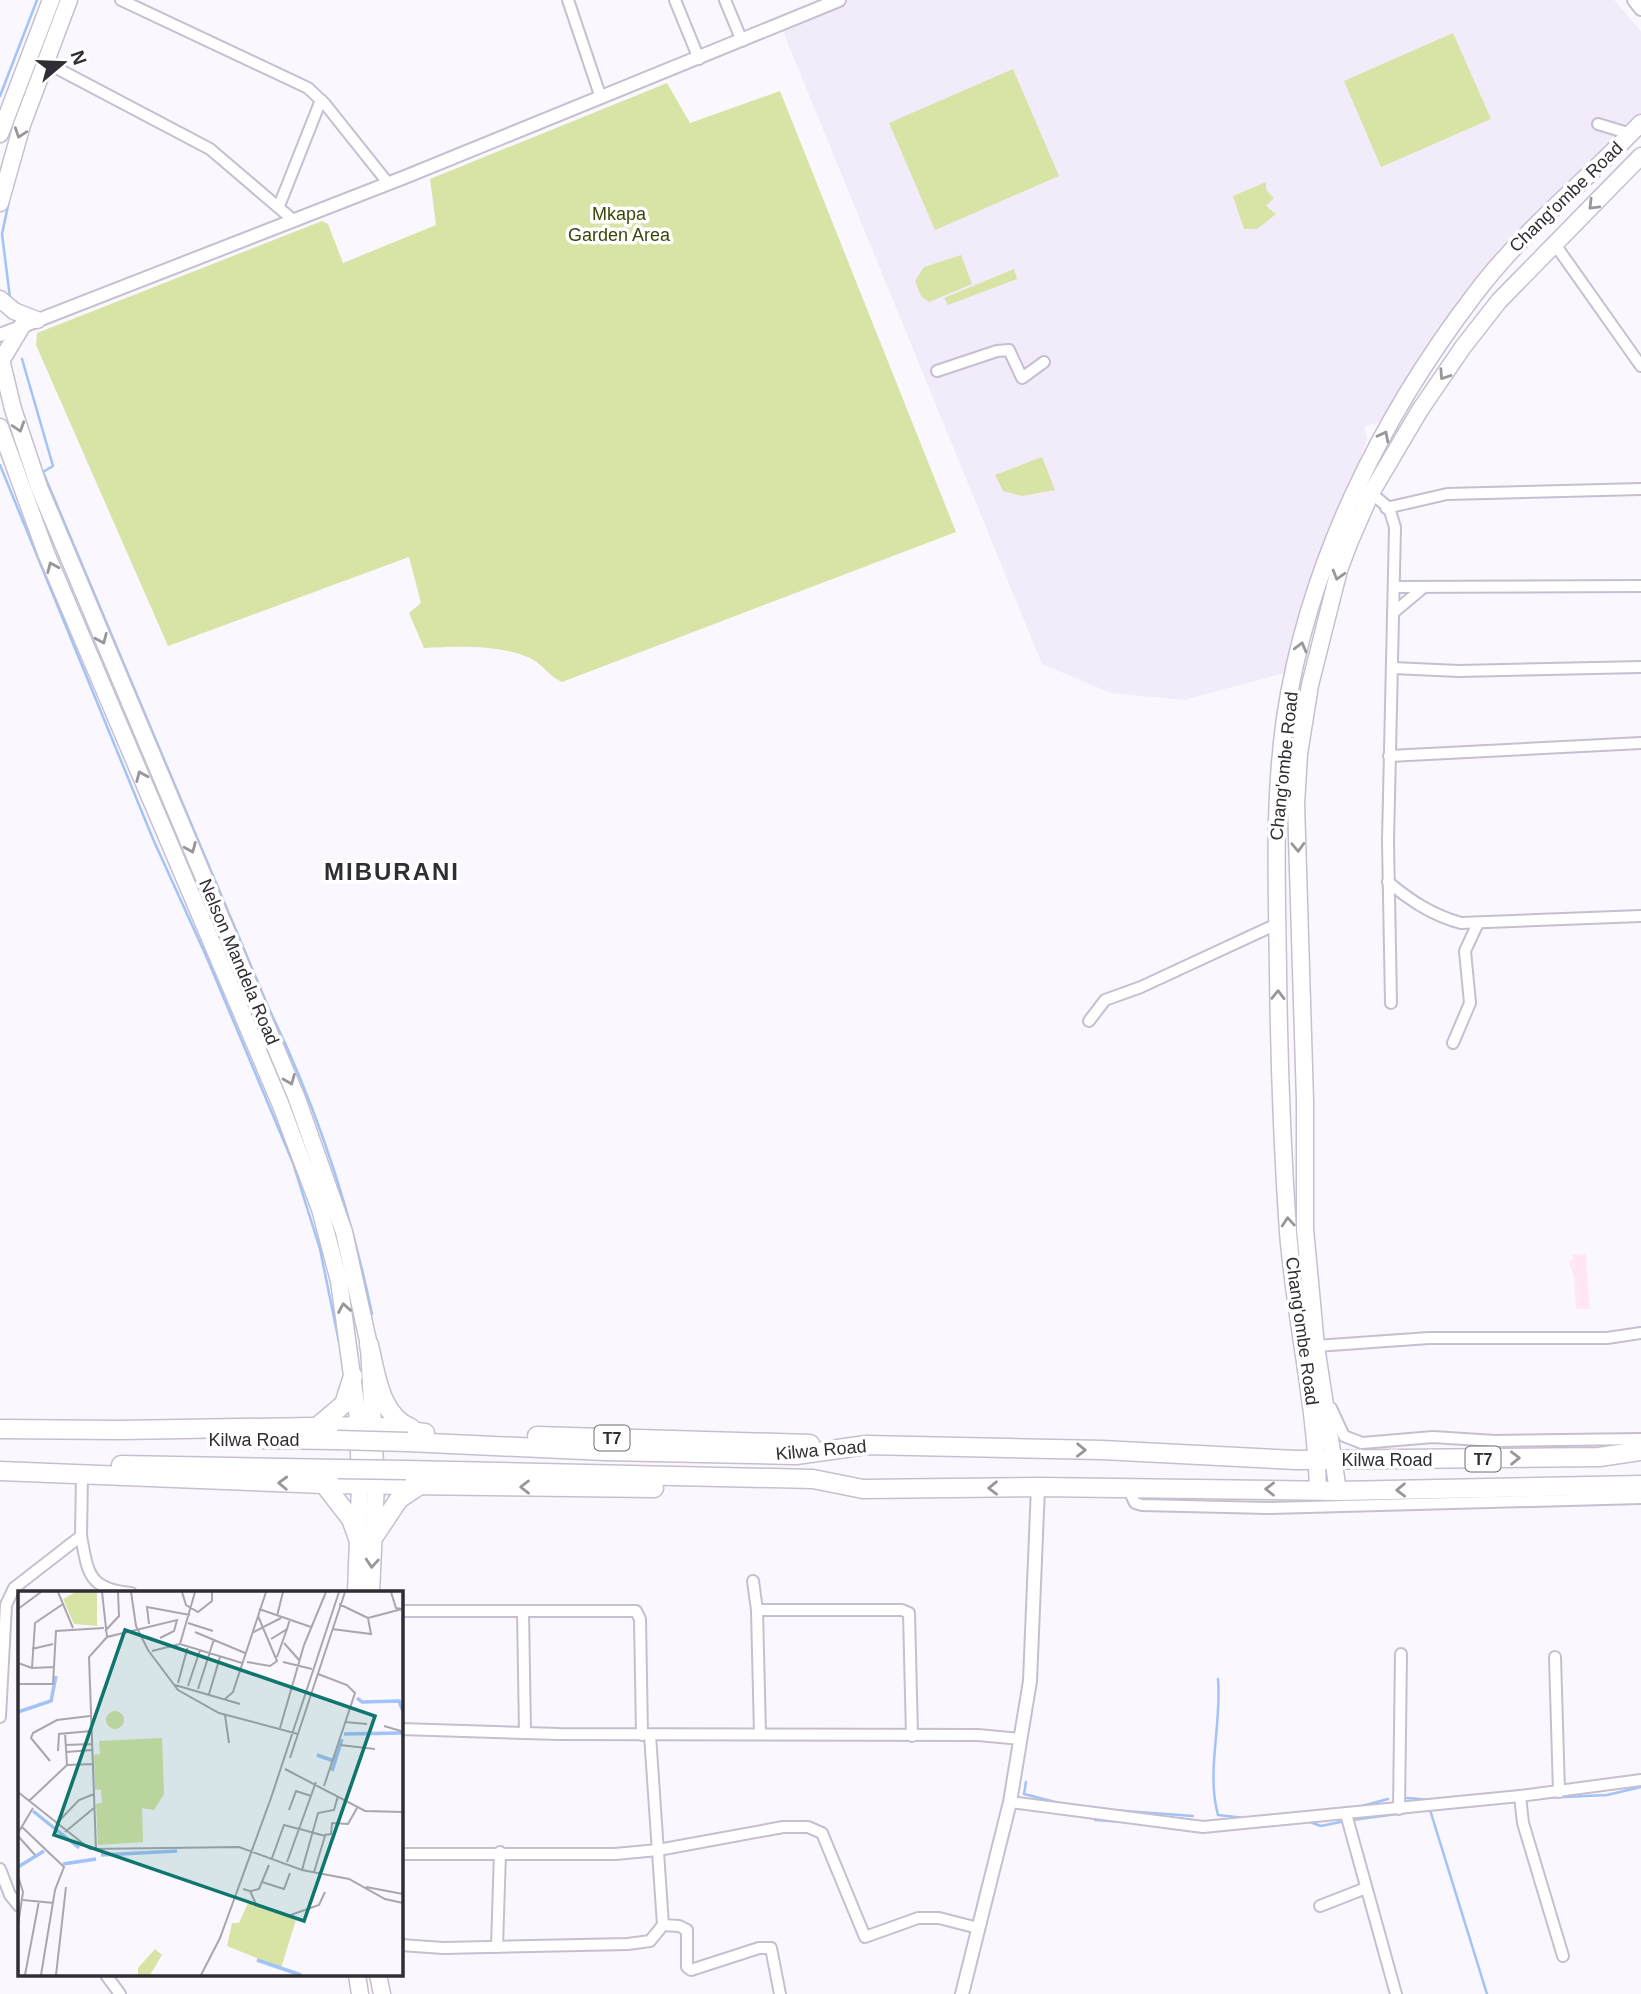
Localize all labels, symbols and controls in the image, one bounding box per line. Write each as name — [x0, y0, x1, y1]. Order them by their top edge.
north arrow — [28, 28, 98, 98]
text: N — [66, 48, 91, 68]
one-way arrow — [14, 126, 28, 138]
street label: Chang'ombe Road — [1505, 138, 1627, 256]
one-way arrow — [1589, 196, 1602, 209]
park label: Mkapa Garden Area — [568, 204, 671, 245]
one-way arrow — [1439, 367, 1452, 380]
one-way arrow — [11, 421, 25, 433]
one-way arrow — [1376, 431, 1389, 444]
one-way arrow — [46, 561, 60, 574]
one-way arrow — [1332, 569, 1346, 581]
one-way arrow — [93, 632, 107, 644]
one-way arrow — [1293, 641, 1307, 653]
street label: Chang'ombe Road — [1266, 691, 1302, 841]
one-way arrow — [135, 771, 149, 783]
one-way arrow — [183, 841, 197, 854]
one-way arrow — [1290, 842, 1305, 853]
district label: MIBURANI — [324, 858, 460, 885]
street label: Nelson Mandela Road — [195, 876, 283, 1048]
one-way arrow — [1270, 989, 1285, 1000]
one-way arrow — [281, 1074, 295, 1086]
one-way arrow — [1281, 1216, 1296, 1227]
street label: Chang'ombe Road — [1282, 1256, 1322, 1406]
one-way arrow — [337, 1302, 352, 1314]
road number: T7 — [594, 1426, 630, 1450]
street label: Kilwa Road — [208, 1430, 300, 1450]
street label: Kilwa Road — [775, 1436, 867, 1464]
one-way arrow — [1076, 1442, 1087, 1458]
road number: T7 — [1466, 1446, 1500, 1471]
street label: Kilwa Road — [1341, 1450, 1433, 1470]
one-way arrow — [1510, 1451, 1521, 1466]
one-way arrow — [277, 1475, 288, 1490]
one-way arrow — [519, 1479, 530, 1495]
one-way arrow — [988, 1480, 999, 1495]
one-way arrow — [1264, 1481, 1274, 1497]
one-way arrow — [1396, 1482, 1406, 1498]
one-way arrow — [365, 1558, 380, 1569]
inset map — [18, 1591, 402, 1976]

